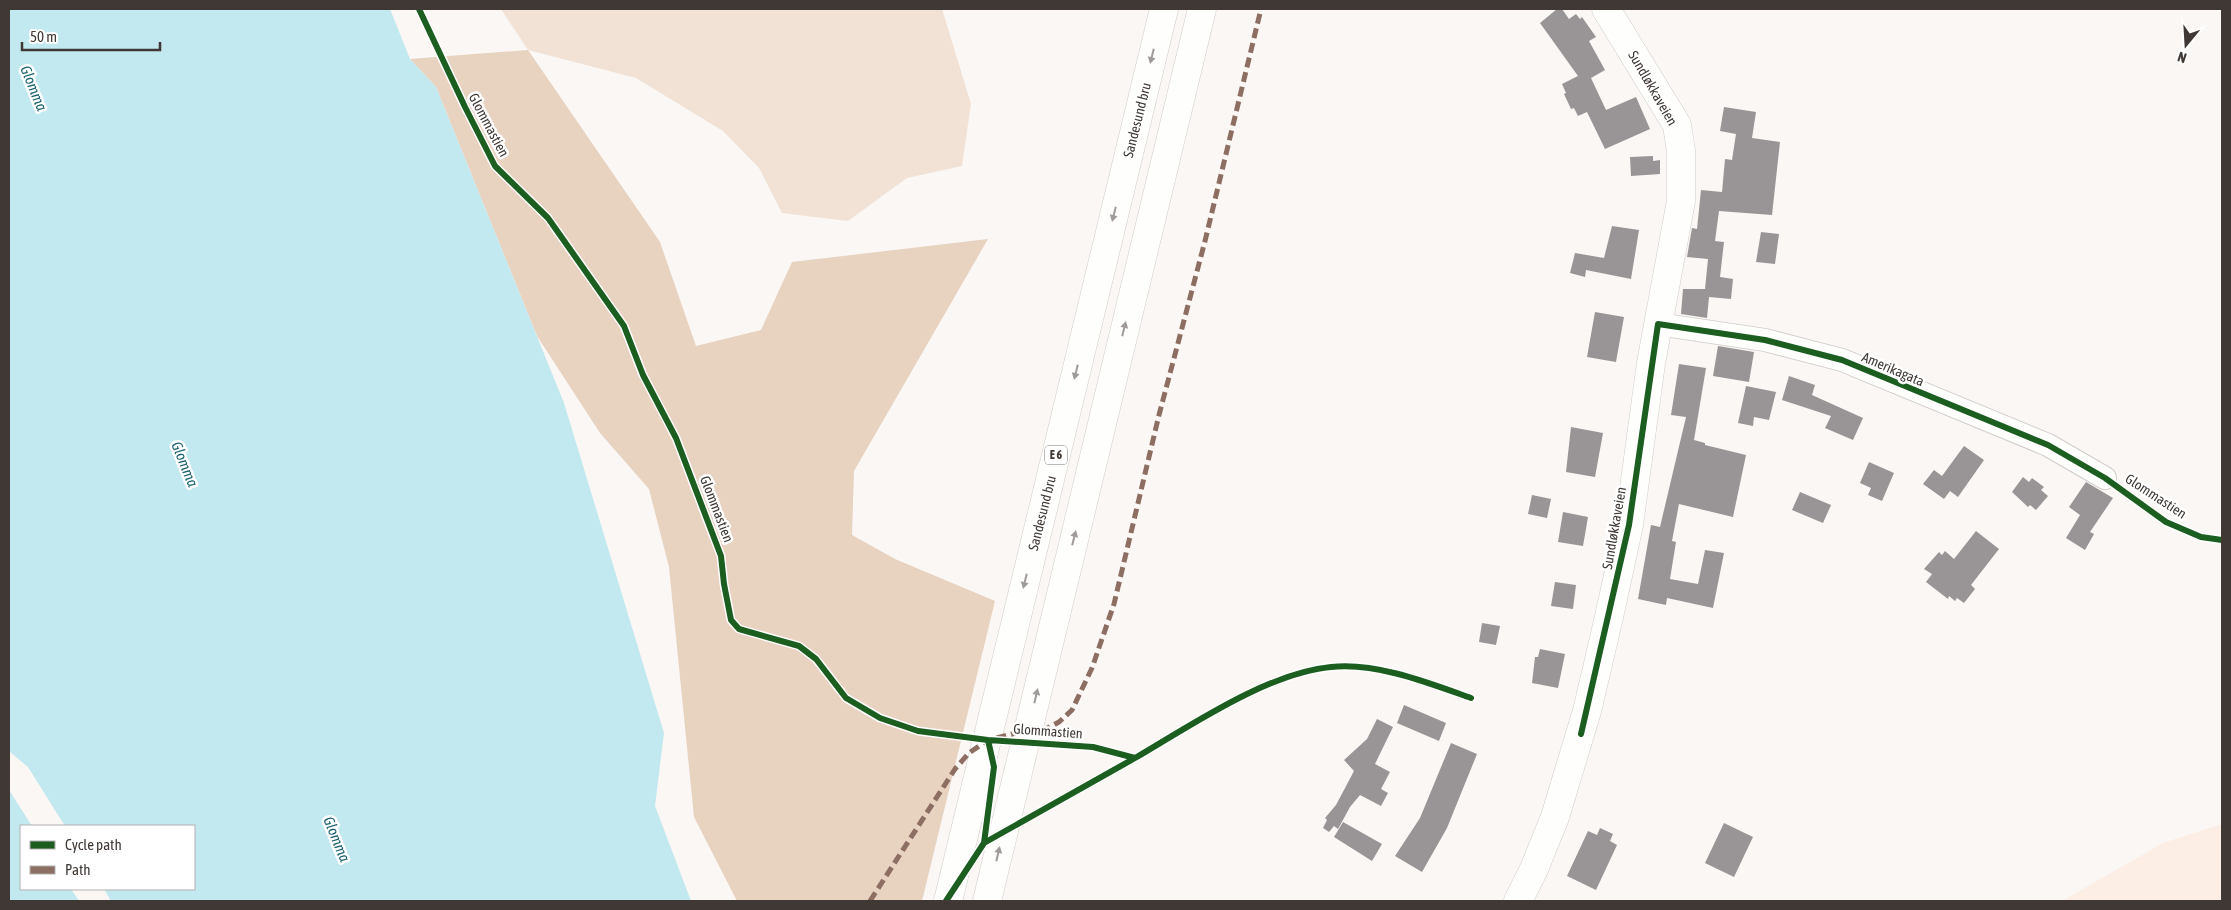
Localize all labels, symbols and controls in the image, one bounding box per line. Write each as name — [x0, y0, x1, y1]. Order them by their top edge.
scale bar — [22, 20, 160, 52]
north arrow — [2161, 20, 2211, 70]
text: 50 m — [30, 28, 57, 45]
street label: Sundløkkaveien — [1625, 48, 1681, 128]
text: N — [2176, 48, 2188, 66]
one-way arrow — [1148, 49, 1156, 64]
water label: Glomma — [17, 63, 51, 113]
street label: Sandesund bru — [1120, 81, 1154, 159]
street label: Glommastien — [466, 91, 512, 159]
one-way arrow — [1110, 207, 1118, 222]
one-way arrow — [1120, 321, 1128, 336]
street label: Amerikagata — [1859, 349, 1927, 389]
one-way arrow — [1072, 365, 1080, 380]
water label: Glomma — [168, 439, 202, 489]
road number: E 6 — [1045, 446, 1067, 464]
street label: Glommastien — [2122, 470, 2190, 522]
street label: Glommastien — [697, 474, 737, 544]
street label: Sandesund bru — [1025, 474, 1059, 552]
street label: Sundløkkaveien — [1599, 486, 1629, 570]
one-way arrow — [1070, 530, 1078, 545]
one-way arrow — [1021, 574, 1029, 589]
one-way arrow — [1032, 688, 1040, 703]
street label: Glommastien — [1013, 721, 1083, 741]
water label: Glomma — [320, 814, 354, 864]
legend — [20, 825, 195, 890]
text: Cycle path — [65, 836, 122, 853]
one-way arrow — [994, 846, 1002, 861]
text: Path — [65, 861, 91, 878]

